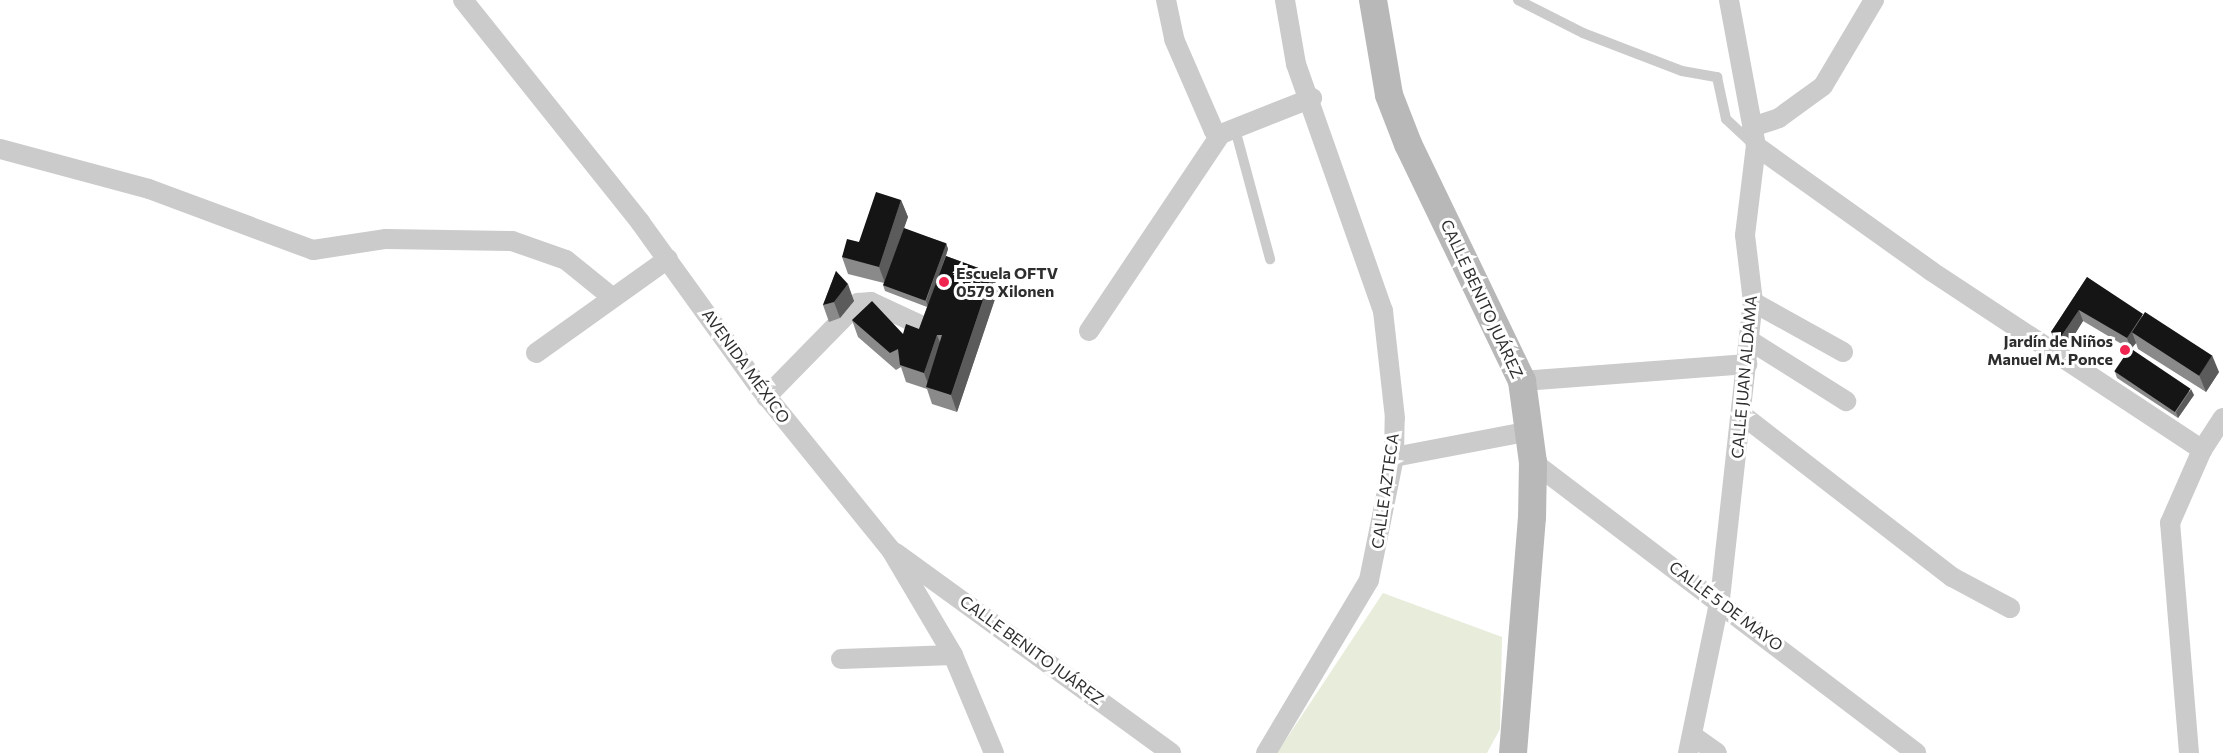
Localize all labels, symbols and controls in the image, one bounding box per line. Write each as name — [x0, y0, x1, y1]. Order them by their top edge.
street label: CALLE BENITO JUÁREZ — [1437, 217, 1527, 381]
place label: Escuela OFTV 0579 Xilonen — [956, 263, 1058, 301]
marker: Escuela OFTV 0579 Xilonen — [937, 275, 951, 289]
street label: CALLE JUAN ALDAMA — [1727, 295, 1761, 459]
street label: AVENIDA MÉXICO — [698, 305, 794, 427]
place label: Jardín de Niños Manuel M. Ponce — [1987, 331, 2113, 369]
marker: Jardín de Niños Manuel M. Ponce — [2118, 343, 2132, 357]
street label: CALLE AZTECA — [1367, 432, 1403, 550]
street label: CALLE 5 DE MAYO — [1665, 557, 1787, 655]
street label: CALLE BENITO JUÁREZ — [956, 591, 1108, 709]

